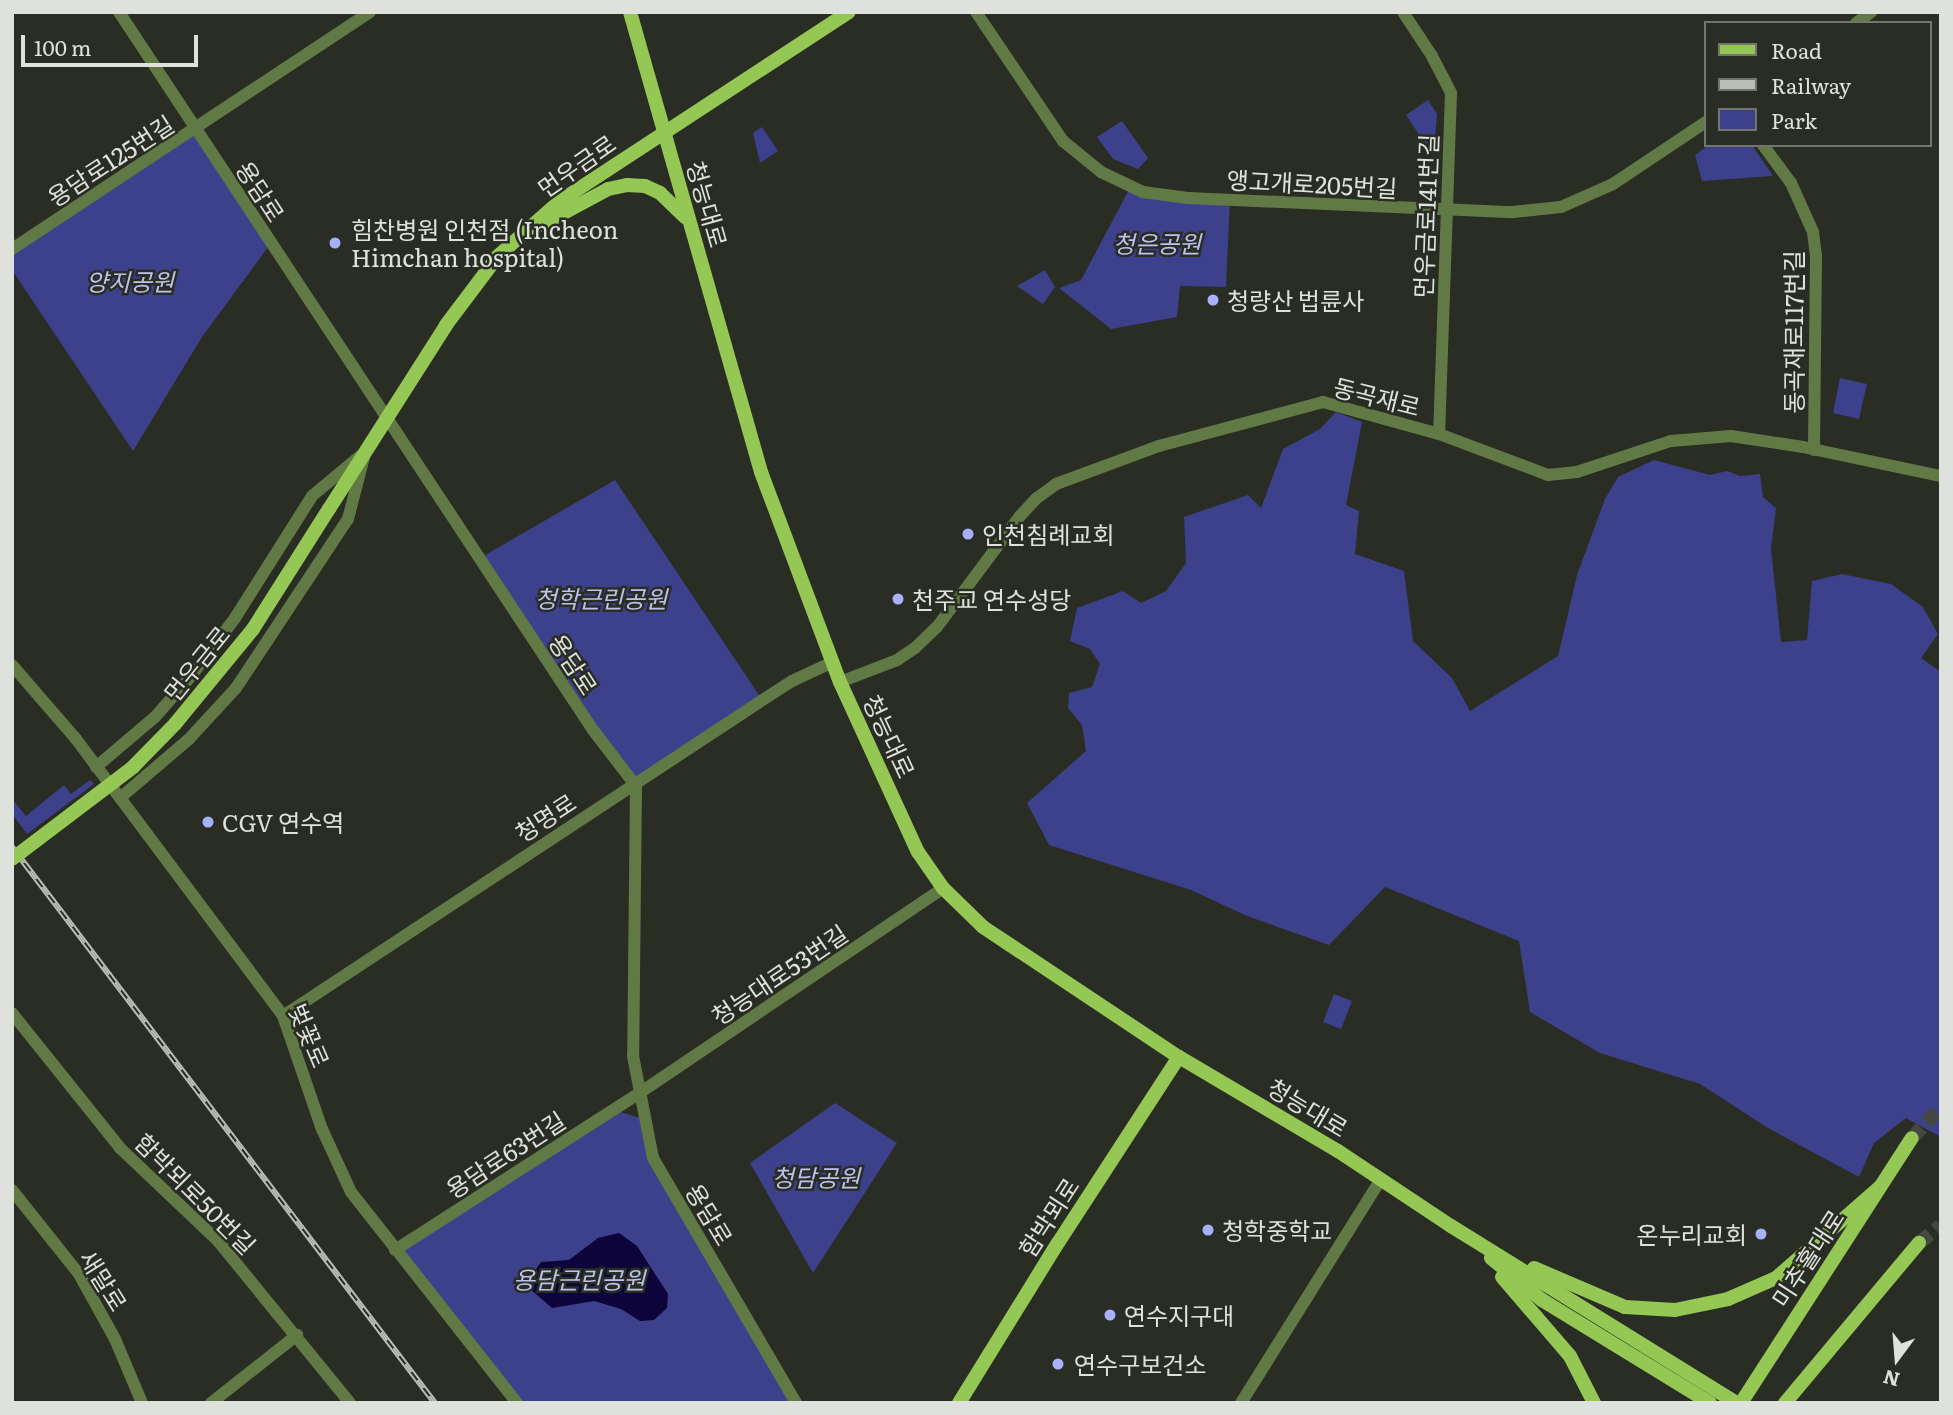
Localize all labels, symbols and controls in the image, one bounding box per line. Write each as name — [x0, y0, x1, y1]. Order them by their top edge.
scale bar — [24, 21, 201, 65]
legend — [1704, 21, 1932, 147]
text: 100 m — [34, 31, 91, 62]
text: Road — [1771, 34, 1822, 65]
text: Railway — [1771, 69, 1851, 100]
text: Park — [1771, 104, 1817, 135]
street label: 용담로125번길 — [42, 109, 178, 211]
street label: 먼우금로 — [532, 128, 620, 202]
street label: 먼우금로141번길 — [1408, 133, 1442, 299]
street label: 용담로 — [231, 155, 291, 227]
street label: 청능대로 — [682, 158, 734, 250]
street label: 앵고개로205번길 — [1226, 164, 1398, 202]
place label: 힘찬병원 인천점 (Incheon Himchan hospital) — [351, 215, 618, 271]
park label: 청은공원 — [1113, 229, 1201, 257]
marker: 힘찬병원 인천점 (Incheon Himchan hospital) — [325, 233, 345, 253]
street label: 동곡재로117번길 — [1779, 250, 1807, 414]
park label: 양지공원 — [86, 267, 174, 295]
place label: 청량산 법륜사 — [1227, 286, 1364, 314]
marker: 청량산 법륜사 — [1205, 292, 1221, 308]
street label: 동곡재로 — [1331, 371, 1423, 421]
place label: 인천침례교회 — [982, 520, 1114, 548]
marker: 인천침례교회 — [960, 526, 976, 542]
park label: 청학근린공원 — [535, 584, 667, 612]
place label: 천주교 연수성당 — [912, 585, 1071, 613]
marker: 천주교 연수성당 — [890, 591, 906, 607]
street label: 먼우금로 — [157, 620, 235, 706]
street label: 용담로 — [544, 628, 604, 700]
street label: 청능대로 — [858, 690, 922, 782]
street label: 청명로 — [509, 787, 581, 847]
place label: CGV 연수역 — [222, 808, 344, 836]
marker: CGV 연수역 — [200, 814, 216, 830]
street label: 청능대로53번길 — [706, 918, 852, 1030]
street label: 벚꽃로 — [284, 999, 336, 1071]
street label: 청능대로 — [1263, 1072, 1353, 1142]
street label: 용담로63번길 — [440, 1105, 570, 1203]
street label: 함박뫼로50번길 — [130, 1127, 262, 1259]
park label: 청담공원 — [772, 1163, 860, 1191]
street label: 함박뫼로 — [1012, 1172, 1084, 1262]
street label: 용담로 — [681, 1178, 739, 1250]
street label: 미추홀대로 — [1765, 1204, 1849, 1312]
place label: 청학중학교 — [1222, 1216, 1332, 1244]
place label: 온누리교회 — [1637, 1220, 1747, 1248]
marker: 청학중학교 — [1200, 1222, 1216, 1238]
marker: 온누리교회 — [1753, 1226, 1769, 1242]
street label: 새말로 — [74, 1244, 134, 1316]
park label: 용담근린공원 — [513, 1265, 645, 1293]
place label: 연수지구대 — [1124, 1301, 1234, 1329]
marker: 연수지구대 — [1102, 1307, 1118, 1323]
north arrow — [1862, 1324, 1932, 1394]
place label: 연수구보건소 — [1074, 1350, 1206, 1378]
marker: 연수구보건소 — [1048, 1354, 1068, 1374]
text: N — [1880, 1364, 1903, 1395]

